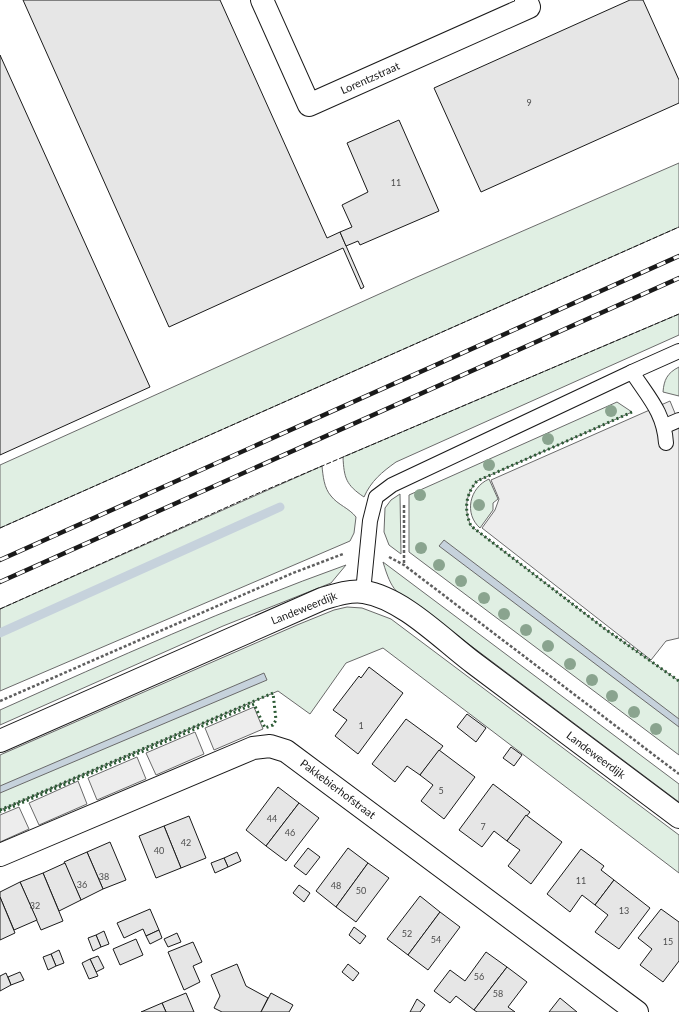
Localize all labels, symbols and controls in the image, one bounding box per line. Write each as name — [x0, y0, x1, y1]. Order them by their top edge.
street label: Lorentzstraat — [338, 59, 401, 96]
house number: 9 — [526, 97, 532, 108]
house number: 11 — [391, 177, 401, 188]
street label: Landeweerdijk — [269, 588, 339, 627]
house number: 1 — [358, 720, 364, 731]
street label: Landeweerdijk — [564, 728, 629, 781]
street label: Pakkebierhofstraat — [298, 756, 378, 821]
house number: 5 — [438, 785, 444, 796]
house number: 44 — [267, 813, 277, 824]
house number: 7 — [480, 821, 486, 832]
house number: 46 — [285, 827, 295, 838]
house number: 42 — [181, 837, 191, 848]
house number: 40 — [154, 845, 164, 856]
house number: 38 — [99, 871, 109, 882]
house number: 11 — [576, 875, 586, 886]
house number: 36 — [77, 879, 87, 890]
house number: 48 — [331, 880, 341, 891]
house number: 50 — [356, 885, 366, 896]
house number: 32 — [30, 900, 40, 911]
house number: 13 — [619, 905, 629, 916]
house number: 52 — [402, 928, 412, 939]
house number: 54 — [431, 934, 441, 945]
house number: 15 — [663, 936, 673, 947]
house number: 56 — [474, 971, 484, 982]
house number: 58 — [493, 988, 503, 999]

